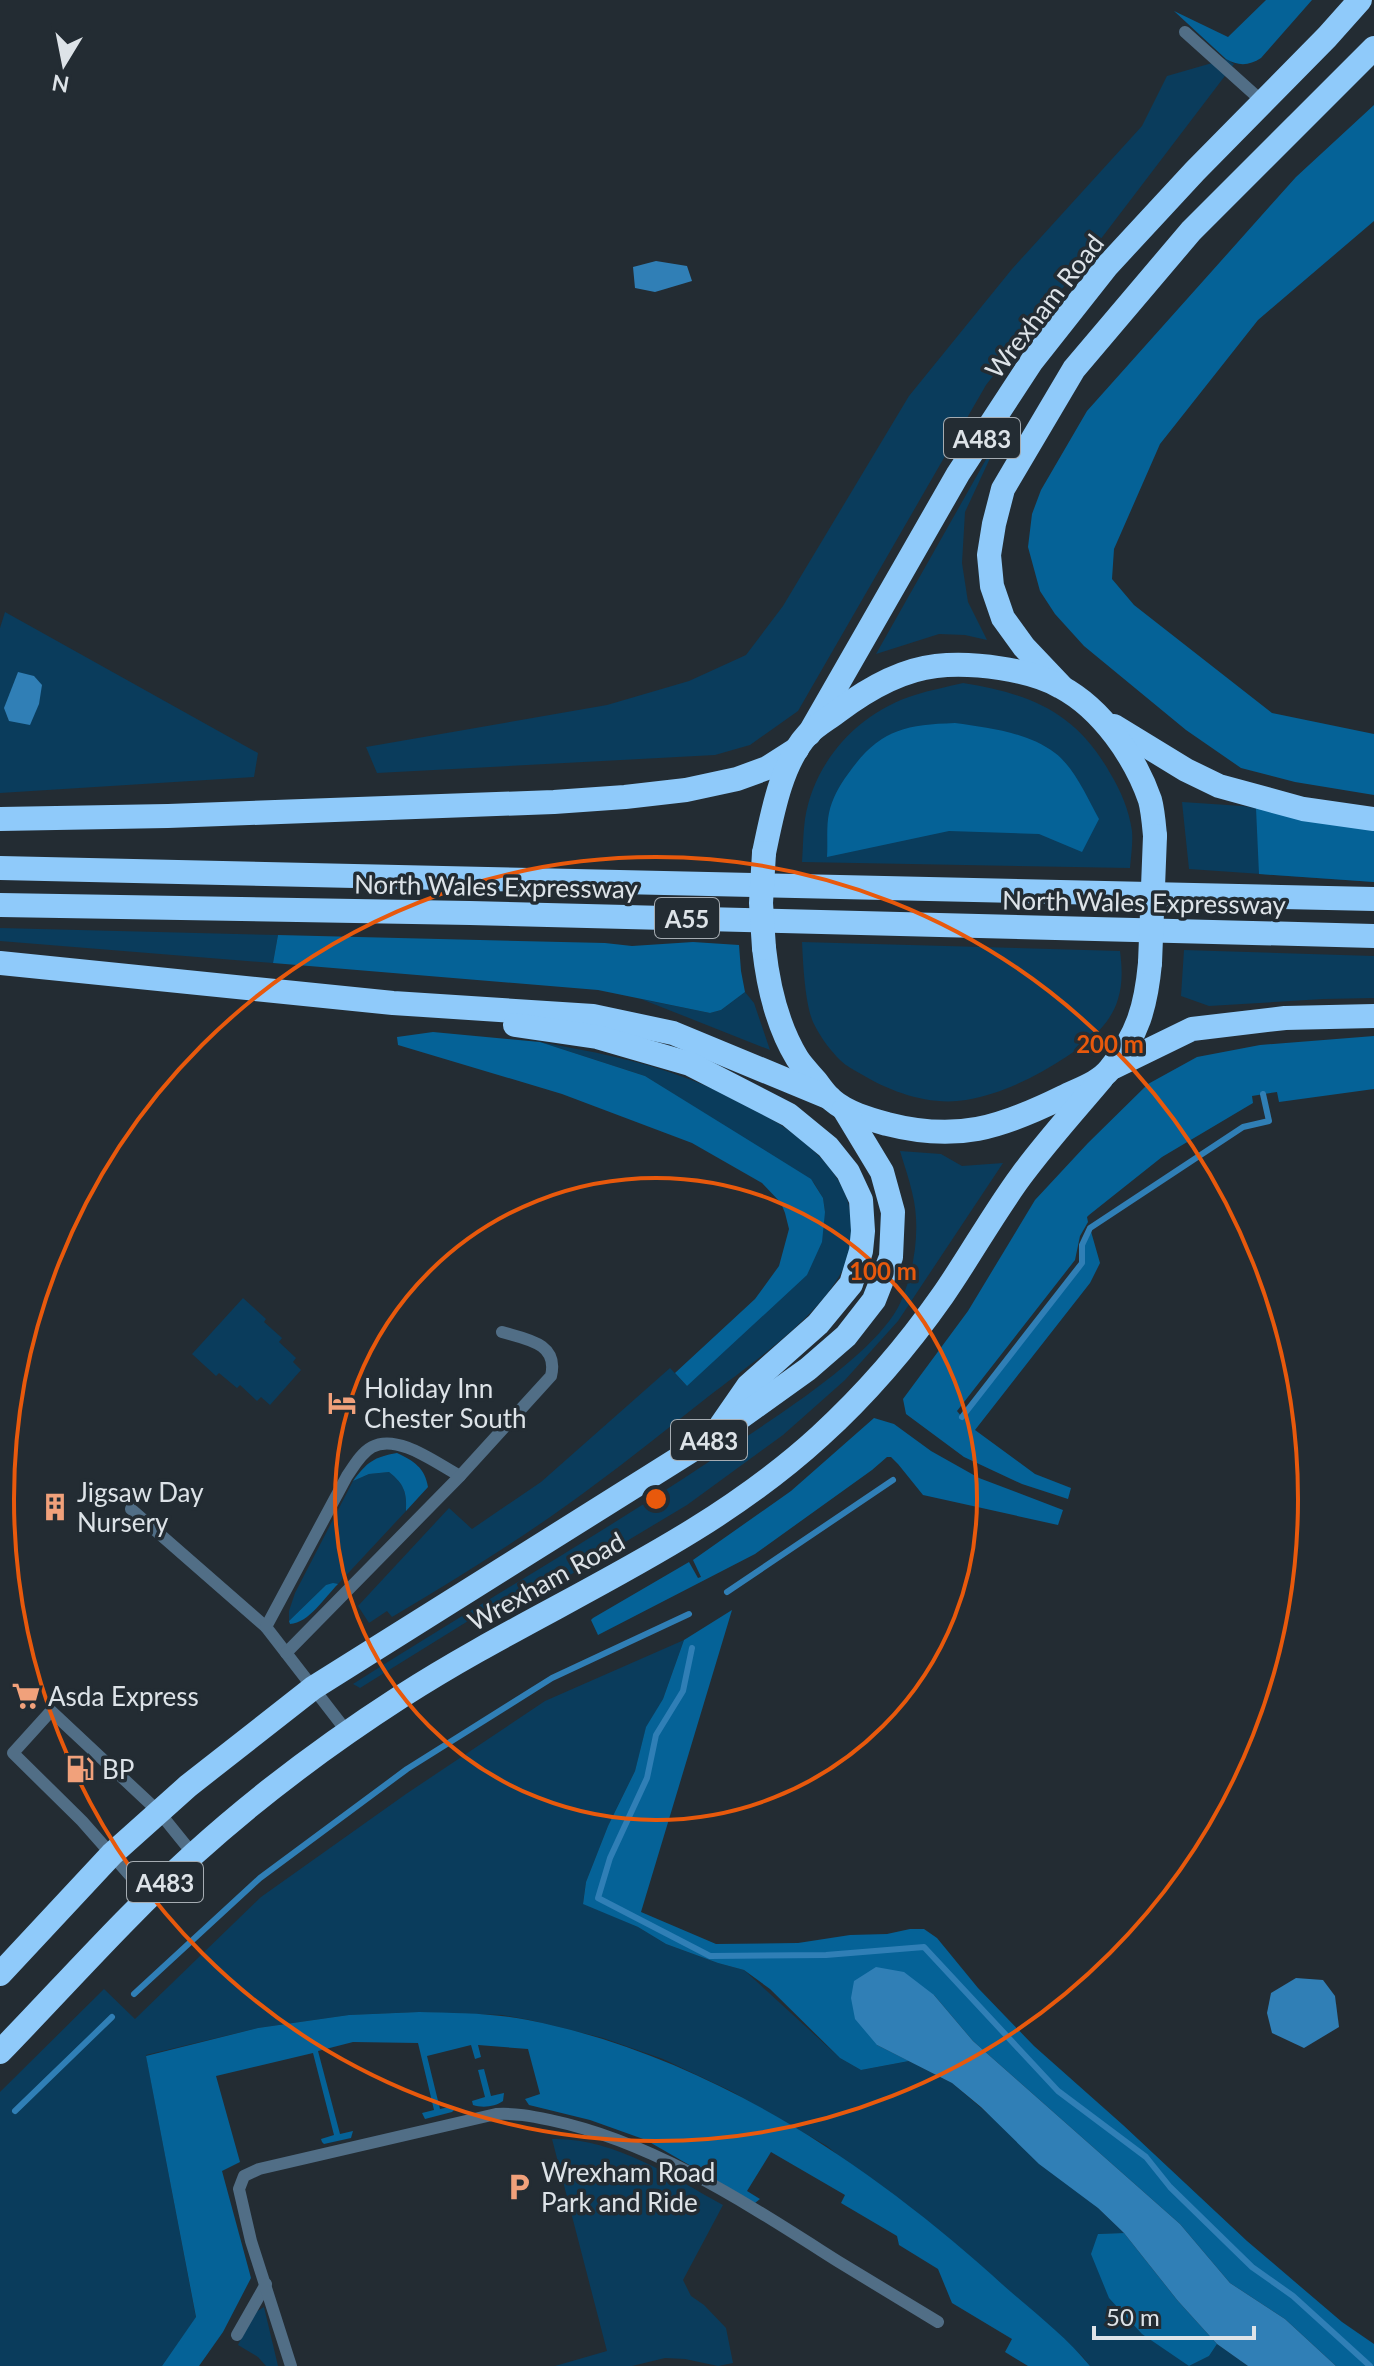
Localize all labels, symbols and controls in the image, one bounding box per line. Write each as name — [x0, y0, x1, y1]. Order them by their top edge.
north arrow — [24, 24, 104, 104]
text: N — [50, 69, 71, 99]
street label: Wrexham Road — [978, 227, 1110, 385]
road number: A483 — [944, 418, 1020, 458]
street label: North Wales Expressway — [354, 868, 639, 904]
street label: North Wales Expressway — [1002, 884, 1287, 920]
road number: A55 — [655, 898, 719, 938]
text: 200 m — [1076, 1029, 1144, 1058]
text: 100 m — [849, 1256, 917, 1285]
place label: Holiday Inn Chester South — [364, 1372, 527, 1434]
hotel icon: Holiday Inn Chester South — [327, 1388, 357, 1418]
road number: A483 — [671, 1420, 747, 1460]
place label: Jigsaw Day Nursery — [77, 1476, 204, 1538]
centre of rings — [642, 1485, 670, 1513]
building icon: Jigsaw Day Nursery — [40, 1492, 70, 1522]
street label: Wrexham Road — [462, 1525, 630, 1637]
place label: Asda Express — [48, 1680, 199, 1712]
supermarket icon: Asda Express — [11, 1681, 41, 1711]
place label: BP — [102, 1753, 134, 1785]
fuel station icon: BP — [65, 1754, 95, 1784]
road number: A483 — [127, 1862, 203, 1902]
place label: Wrexham Road Park and Ride — [541, 2156, 715, 2218]
parking icon: Wrexham Road Park and Ride — [504, 2172, 534, 2202]
scale bar — [1094, 2290, 1254, 2340]
text: 50 m — [1106, 2302, 1160, 2331]

